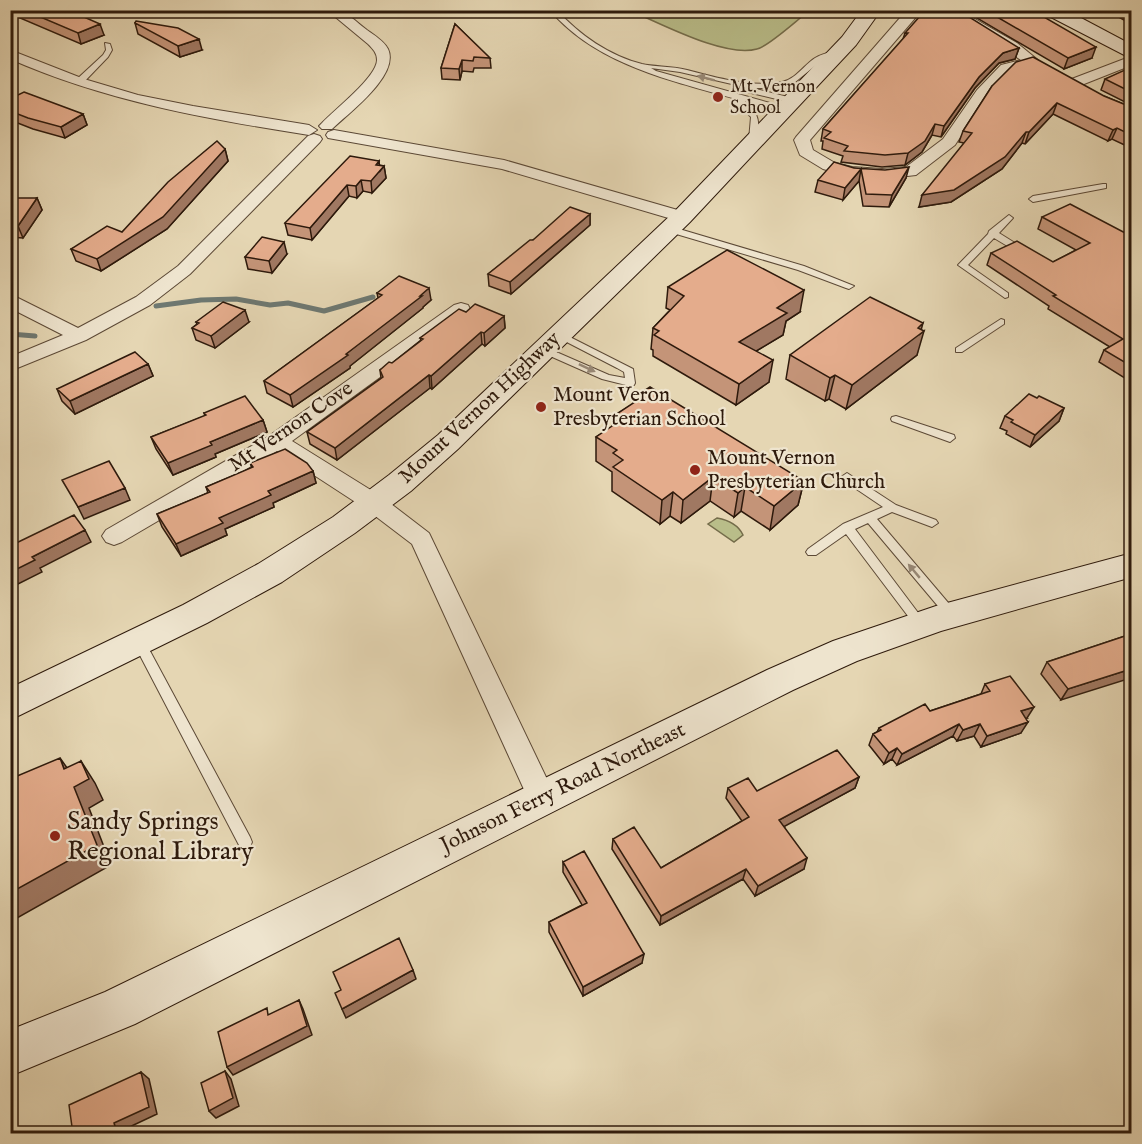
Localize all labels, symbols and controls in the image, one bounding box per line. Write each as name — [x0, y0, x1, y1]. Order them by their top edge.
one-way arrow — [697, 73, 715, 83]
place label: Mt. Vernon School — [730, 76, 816, 120]
marker: Mt. Vernon School — [711, 90, 725, 104]
street label: Mount Vernon Highway — [393, 325, 567, 490]
one-way arrow — [578, 363, 595, 372]
street label: Mt Vernon Cove — [224, 375, 359, 479]
place label: Mount Veron Presbyterian School — [553, 382, 726, 433]
marker: Mount Veron Presbyterian School — [534, 400, 548, 414]
place label: Mount Vernon Presbyterian Church — [707, 445, 885, 496]
marker: Mount Vernon Presbyterian Church — [688, 463, 702, 477]
one-way arrow — [908, 563, 921, 578]
street label: Johnson Ferry Road Northeast — [434, 717, 690, 860]
place label: Sandy Springs Regional Library — [67, 805, 254, 868]
marker: Sandy Springs Regional Library — [48, 829, 62, 843]

